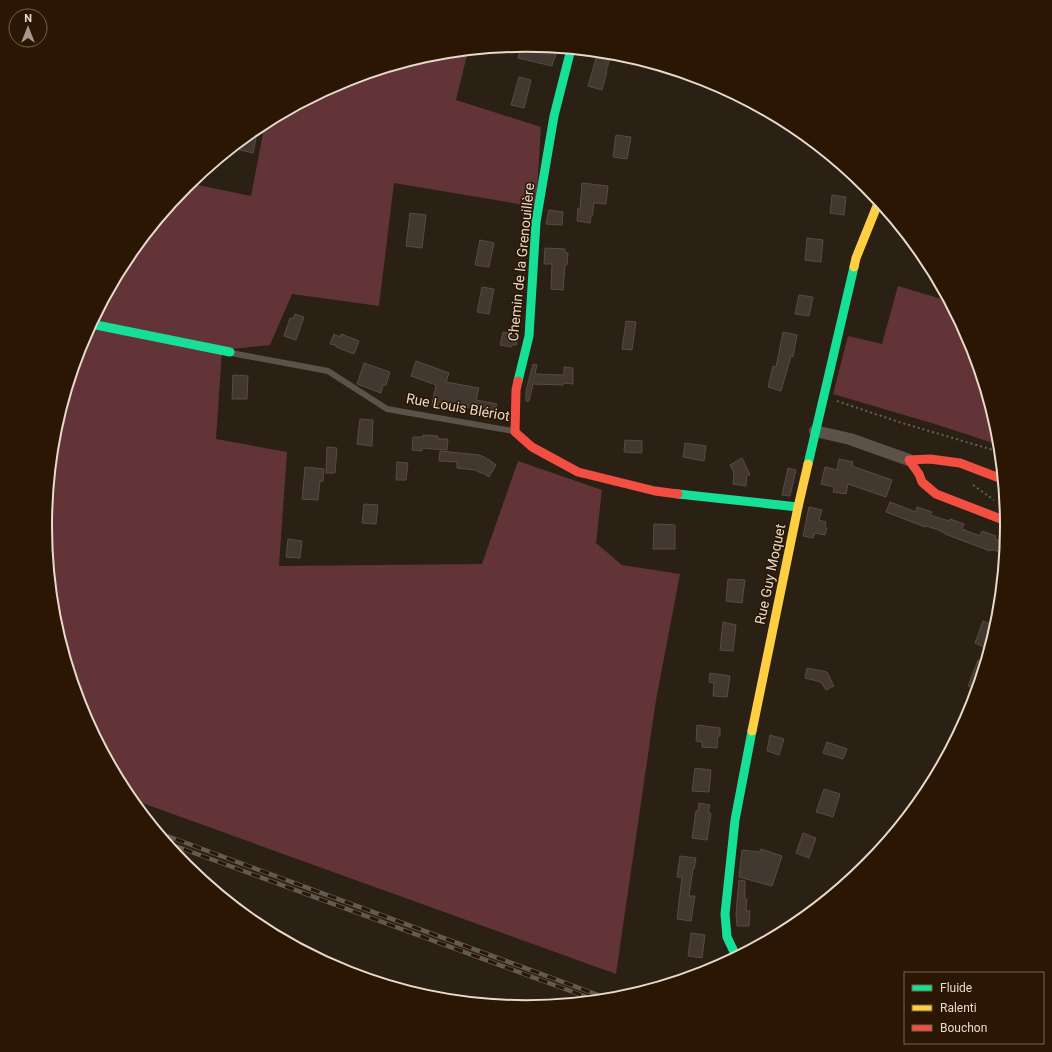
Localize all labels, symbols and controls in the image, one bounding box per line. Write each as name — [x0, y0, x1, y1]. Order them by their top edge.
north arrow — [8, 8, 48, 48]
text: N — [24, 12, 32, 25]
street label: Chemin de la Grenouillère — [505, 182, 537, 342]
street label: Rue Louis Blériot — [405, 390, 511, 424]
street label: Rue Guy Moquet — [752, 522, 789, 626]
legend — [904, 972, 1044, 1044]
text: Fluide — [940, 981, 972, 995]
text: Ralenti — [940, 1001, 977, 1015]
text: Bouchon — [940, 1021, 987, 1035]

